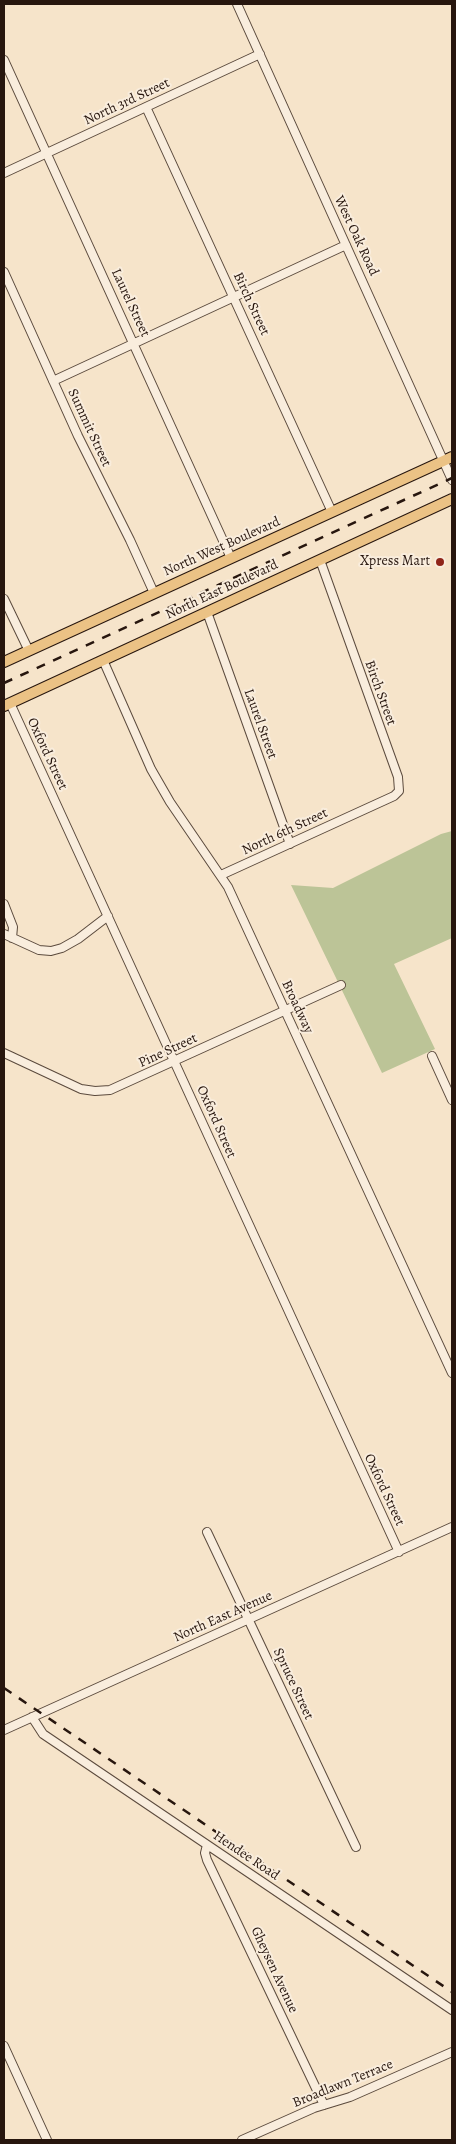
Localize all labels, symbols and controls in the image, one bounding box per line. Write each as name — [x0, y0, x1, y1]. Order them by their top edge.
street label: North 3rd Street — [81, 75, 173, 129]
street label: West Oak Road — [330, 193, 382, 279]
street label: Laurel Street — [107, 266, 153, 340]
street label: Birch Street — [229, 270, 273, 338]
street label: Summit Street — [64, 386, 114, 470]
street label: North West Boulevard — [161, 514, 283, 580]
place label: Xpress Mart — [360, 554, 430, 570]
marker: Xpress Mart — [434, 556, 446, 568]
street label: North East Boulevard — [163, 557, 281, 623]
street label: Birch Street — [360, 658, 400, 728]
street label: Laurel Street — [240, 687, 280, 761]
street label: Oxford Street — [23, 715, 71, 793]
street label: North 6th Street — [239, 805, 331, 859]
street label: Broadway — [277, 978, 317, 1036]
street label: Pine Street — [136, 1030, 200, 1072]
street label: Oxford Street — [193, 1083, 239, 1161]
street label: Oxford Street — [360, 1451, 408, 1529]
street label: North East Avenue — [171, 1588, 275, 1646]
street label: Spruce Street — [269, 1646, 317, 1722]
street label: Hendee Road — [210, 1828, 282, 1884]
street label: Gheysen Avenue — [247, 1924, 301, 2016]
street label: Broadlawn Terrace — [290, 2056, 396, 2112]

